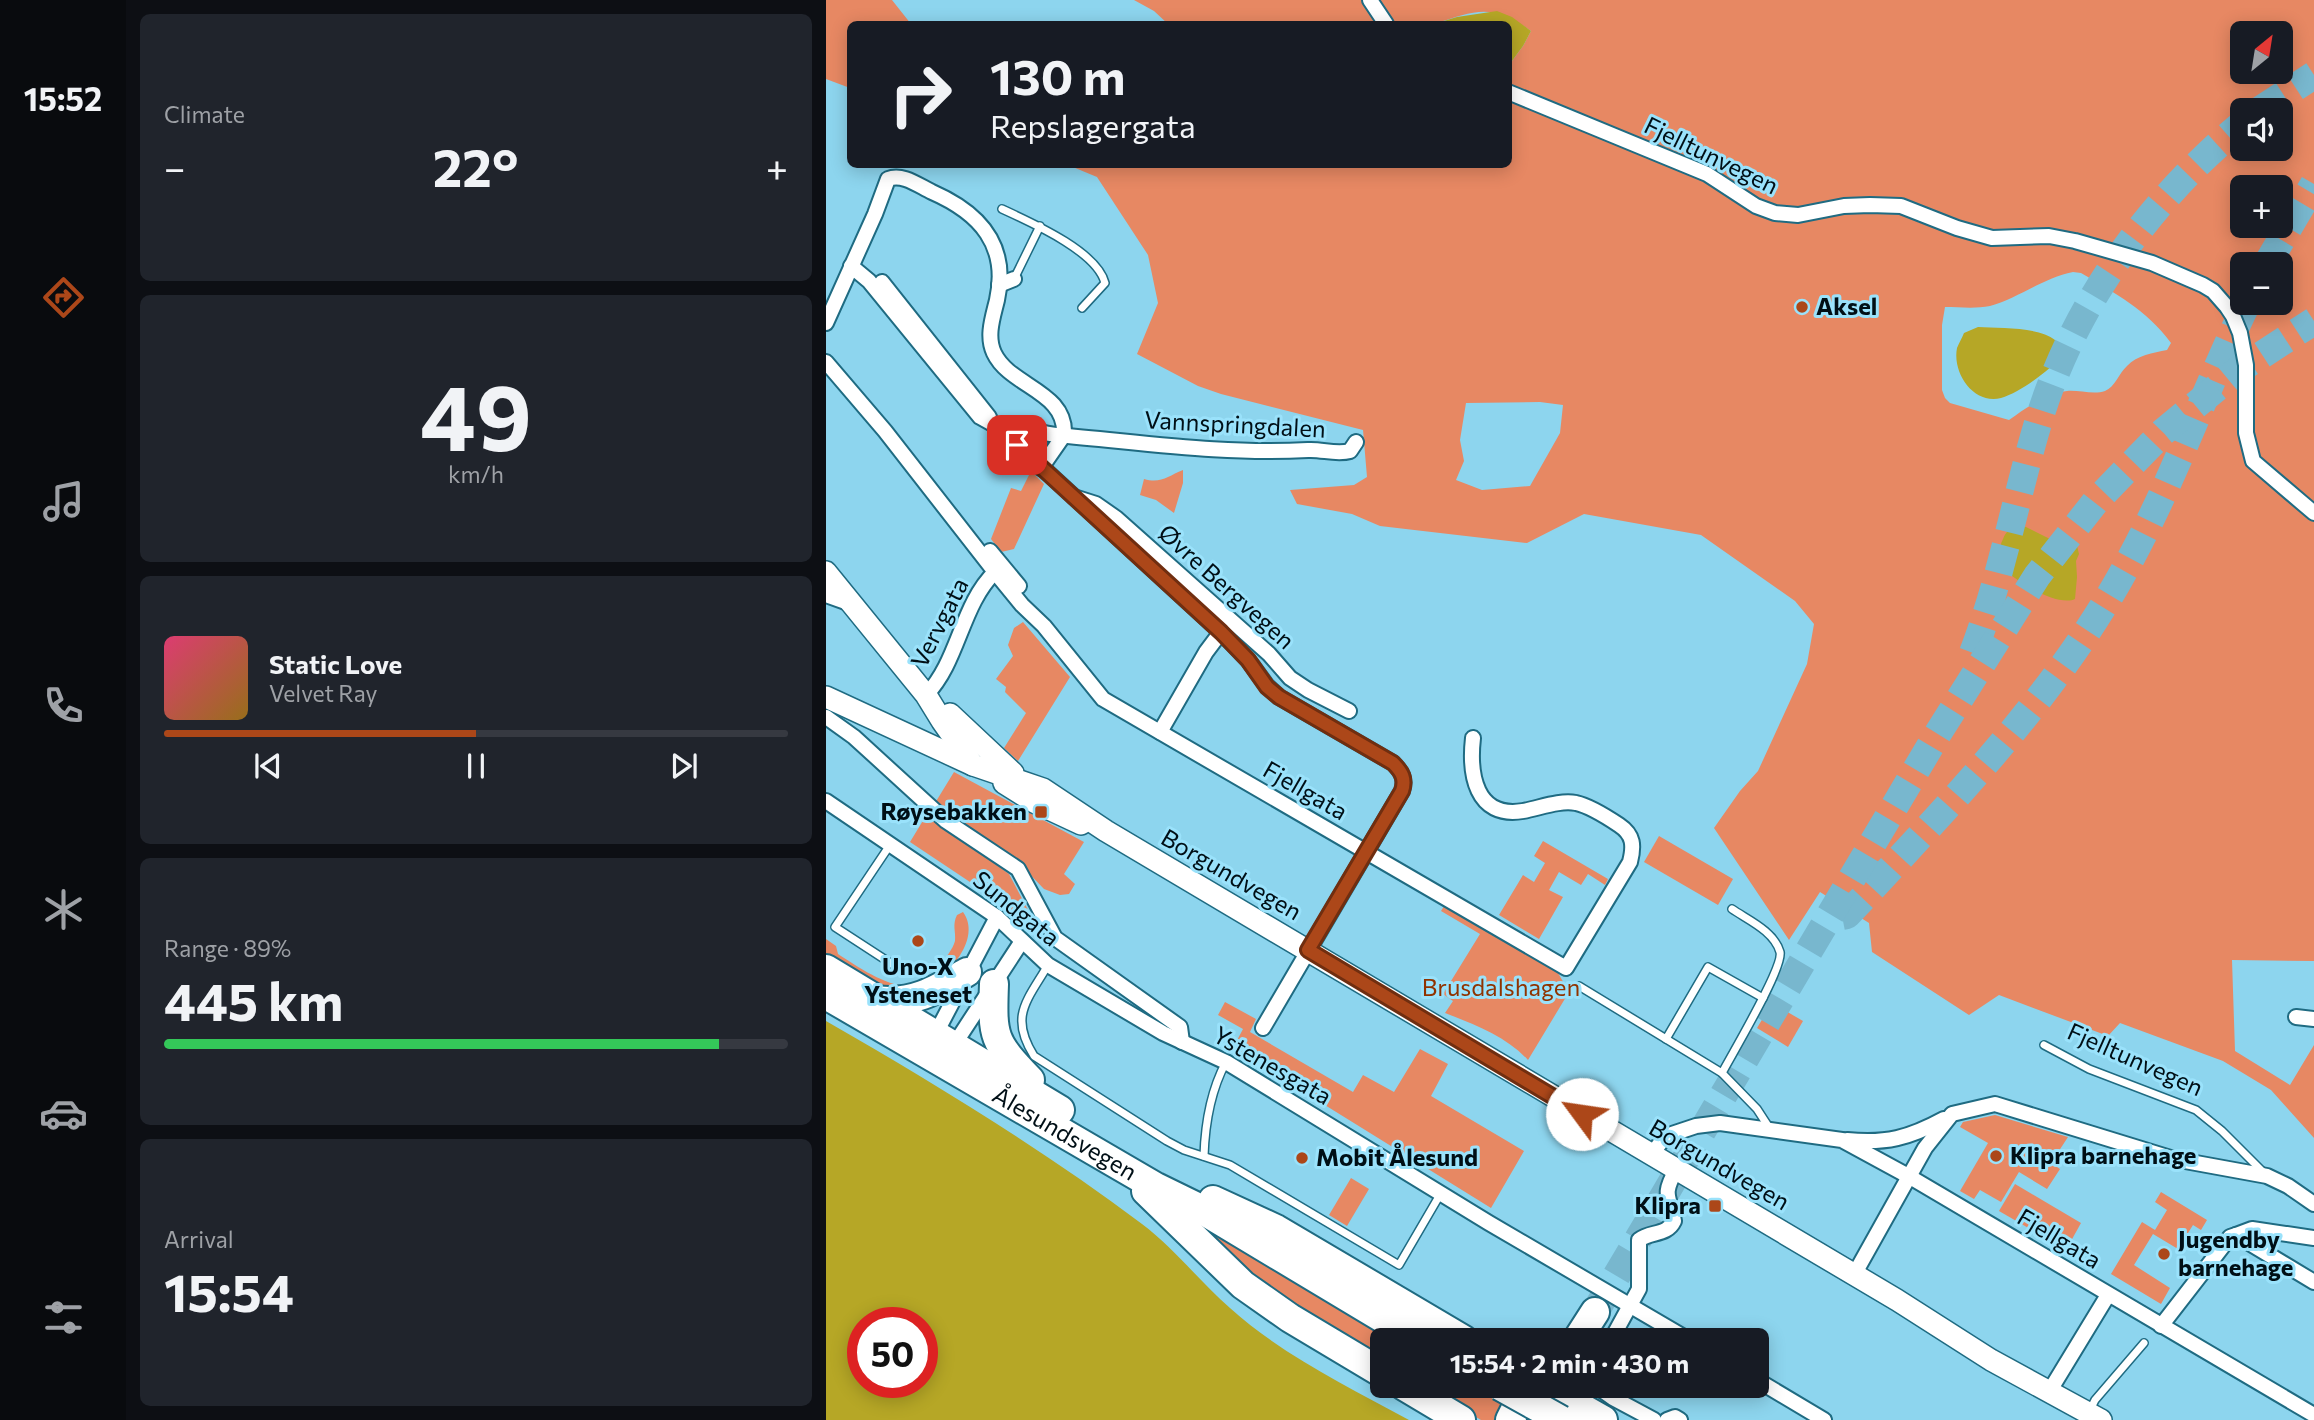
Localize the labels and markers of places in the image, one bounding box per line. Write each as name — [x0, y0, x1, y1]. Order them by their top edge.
place label: Aksel — [1816, 291, 1877, 320]
marker: Aksel — [1794, 299, 1810, 315]
pin — [987, 415, 1047, 475]
place label: Røysebakken — [880, 796, 1027, 825]
marker: Røysebakken — [1033, 804, 1049, 820]
marker: Uno-X Ysteneset — [910, 933, 926, 949]
place label: Uno-X Ysteneset — [864, 951, 972, 1008]
place label: Klipra barnehage — [2010, 1140, 2196, 1169]
place label: Mobit Ålesund — [1316, 1142, 1478, 1171]
marker: Klipra barnehage — [1988, 1148, 2004, 1164]
marker: Mobit Ålesund — [1294, 1150, 1310, 1166]
place label: Klipra — [1634, 1190, 1701, 1219]
marker: Klipra — [1707, 1198, 1723, 1214]
place label: Jugendby barnehage — [2178, 1224, 2293, 1281]
marker: Jugendby barnehage — [2156, 1246, 2172, 1262]

